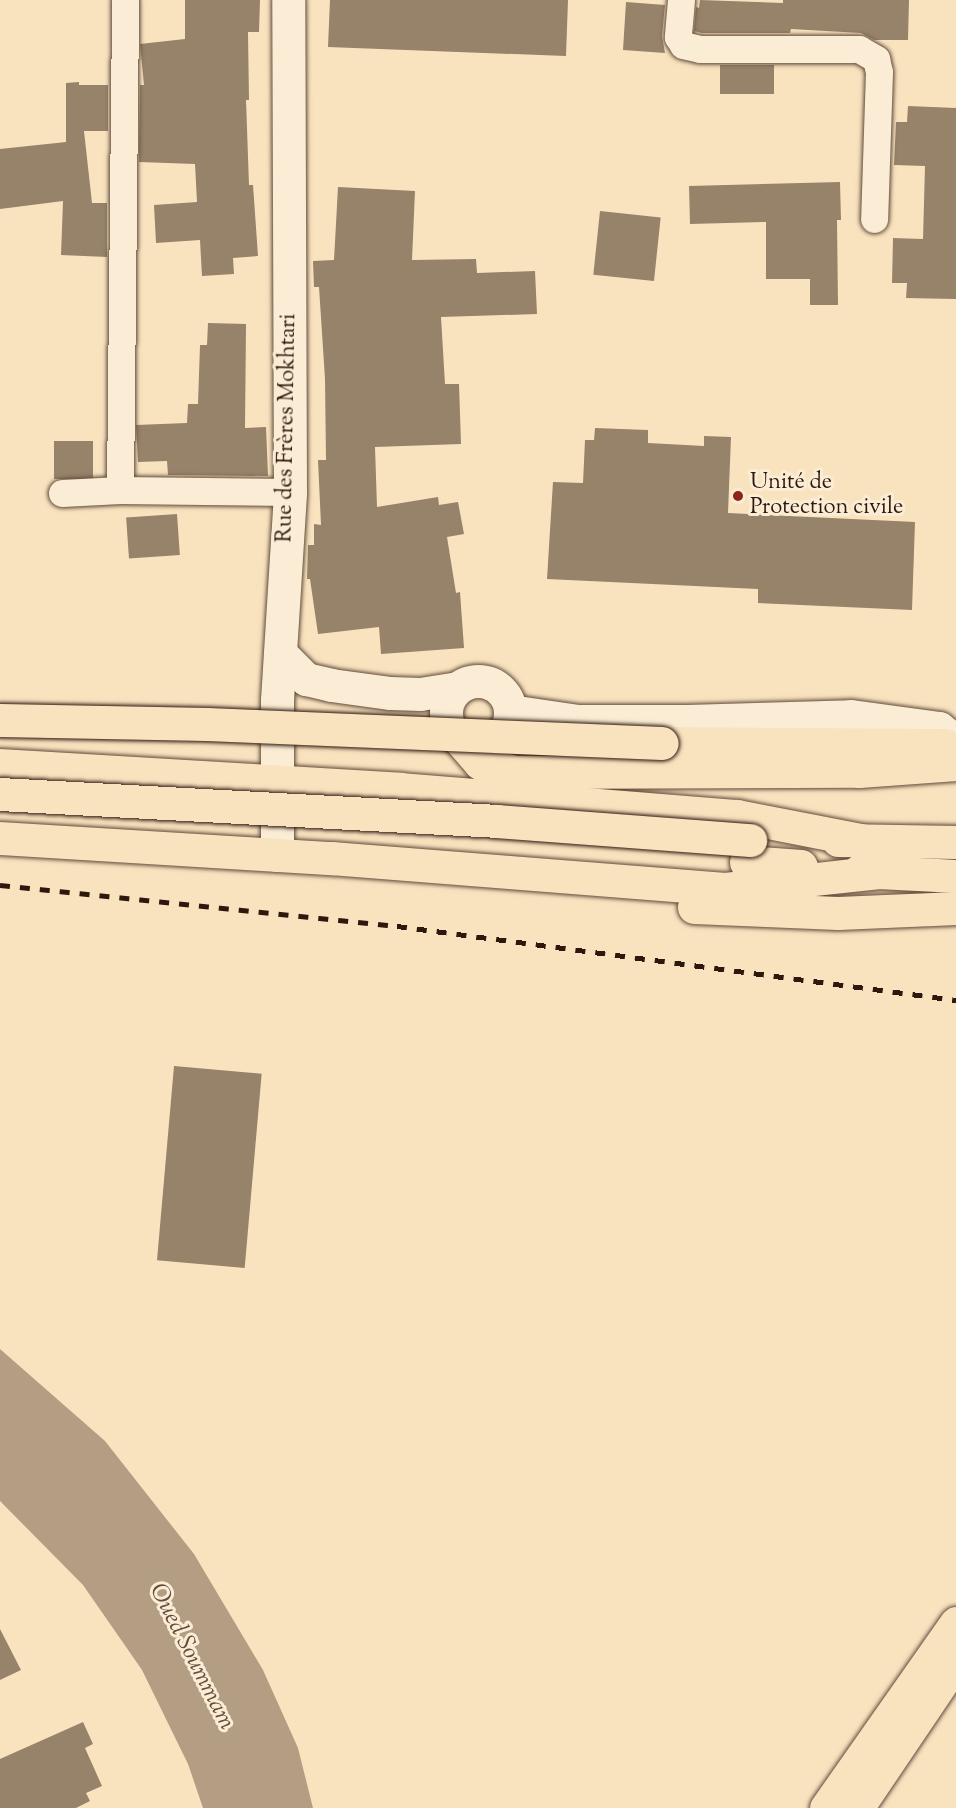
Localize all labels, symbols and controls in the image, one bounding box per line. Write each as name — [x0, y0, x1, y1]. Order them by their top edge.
street label: Rue des Frères Mokhtari — [273, 313, 303, 543]
place label: Unité de Protection civile — [750, 470, 903, 522]
marker: Unité de Protection civile — [731, 489, 745, 503]
water label: Oued Soummam — [142, 1579, 240, 1735]

